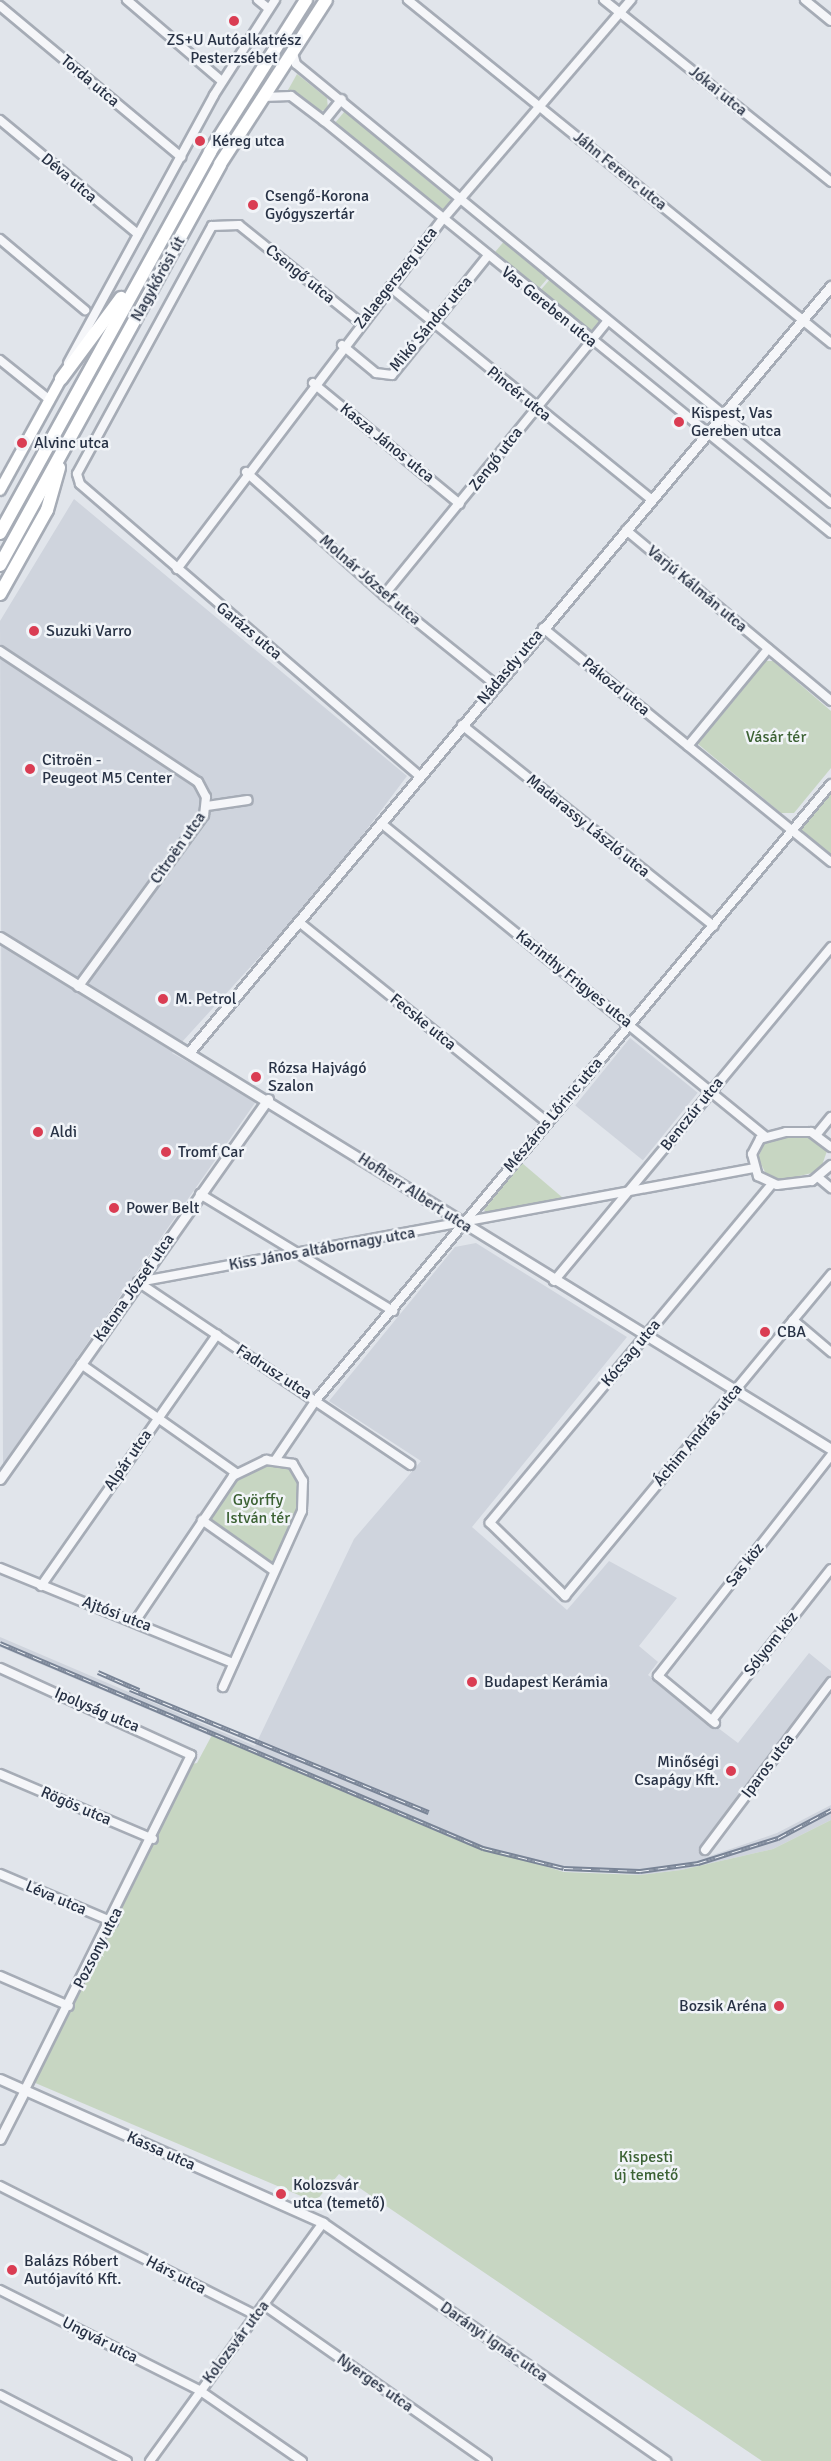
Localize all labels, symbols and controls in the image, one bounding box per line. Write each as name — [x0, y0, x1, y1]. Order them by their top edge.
marker: ZS+U Autóalkatrész Pesterzsébet — [227, 14, 241, 28]
place label: ZS+U Autóalkatrész Pesterzsébet — [167, 30, 301, 68]
street label: Torda utca — [57, 51, 123, 111]
street label: Jókai utca — [685, 62, 751, 120]
street label: Jáhn Ferenc utca — [569, 127, 671, 215]
place label: Kéreg utca — [212, 131, 285, 151]
marker: Kéreg utca — [193, 134, 207, 148]
street label: Déva utca — [37, 149, 101, 207]
place label: Csengő-Korona Gyógyszertár — [265, 186, 369, 224]
marker: Csengő-Korona Gyógyszertár — [246, 198, 260, 212]
street label: Zalaegerszeg utca — [350, 223, 442, 333]
street label: Nagykőrösi út — [127, 233, 189, 325]
street label: Csengő utca — [261, 240, 339, 308]
street label: Vas Gereben utca — [497, 263, 601, 351]
street label: Mikó Sándor utca — [386, 272, 476, 376]
street label: Pincér utca — [483, 362, 555, 426]
street label: Kasza János utca — [336, 399, 438, 487]
place label: Kispest, Vas Gereben utca — [691, 403, 781, 441]
marker: Kispest, Vas Gereben utca — [672, 415, 686, 429]
street label: Zengő utca — [465, 423, 527, 495]
place label: Alvinc utca — [34, 433, 109, 453]
marker: Alvinc utca — [15, 436, 29, 450]
street label: Molnár József utca — [315, 531, 425, 629]
street label: Varjú Kálmán utca — [643, 542, 751, 636]
street label: Garázs utca — [212, 598, 286, 664]
place label: Suzuki Varro — [46, 621, 132, 641]
marker: Suzuki Varro — [27, 624, 41, 638]
street label: Nádasdy utca — [473, 626, 547, 708]
street label: Pákozd utca — [578, 654, 654, 720]
park label: Vásár tér — [746, 727, 806, 747]
place label: Citroën - Peugeot M5 Center — [42, 750, 172, 788]
marker: Citroën - Peugeot M5 Center — [23, 762, 37, 776]
street label: Madarassy László utca — [522, 770, 654, 882]
street label: Citroën utca — [146, 808, 210, 888]
street label: Karinthy Frigyes utca — [512, 926, 636, 1032]
place label: M. Petrol — [175, 989, 236, 1009]
street label: Fecske utca — [386, 990, 460, 1054]
marker: M. Petrol — [156, 992, 170, 1006]
street label: Mészáros Lőrinc utca — [499, 1054, 607, 1176]
place label: Rózsa Hajvágó Szalon — [268, 1058, 367, 1096]
marker: Rózsa Hajvágó Szalon — [249, 1070, 263, 1084]
street label: Benczúr utca — [656, 1073, 728, 1155]
place label: Aldi — [50, 1122, 77, 1142]
marker: Aldi — [31, 1125, 45, 1139]
place label: Tromf Car — [178, 1142, 244, 1162]
marker: Tromf Car — [159, 1145, 173, 1159]
street label: Hofherr Albert utca — [354, 1149, 476, 1237]
place label: Power Belt — [126, 1198, 199, 1218]
marker: Power Belt — [107, 1201, 121, 1215]
street label: Kiss János altábornagy utca — [227, 1223, 417, 1275]
street label: Katona József utca — [89, 1230, 179, 1346]
street label: Kócsag utca — [597, 1315, 665, 1391]
place label: CBA — [777, 1322, 806, 1342]
marker: CBA — [758, 1325, 772, 1339]
street label: Fadrusz utca — [232, 1340, 316, 1404]
street label: Áchim András utca — [650, 1380, 746, 1490]
street label: Alpár utca — [100, 1426, 156, 1494]
park label: Györffy István tér — [226, 1490, 290, 1528]
street label: Sas köz — [722, 1539, 768, 1591]
street label: Ajtósi utca — [80, 1592, 154, 1636]
street label: Sólyom köz — [740, 1608, 802, 1680]
place label: Budapest Kerámia — [484, 1672, 608, 1692]
marker: Budapest Kerámia — [465, 1675, 479, 1689]
street label: Ipolyság utca — [52, 1684, 142, 1736]
street label: Iparos utca — [738, 1730, 798, 1802]
place label: Minőségi Csapágy Kft. — [634, 1752, 719, 1790]
marker: Minőségi Csapágy Kft. — [724, 1764, 738, 1778]
street label: Rögös utca — [38, 1783, 114, 1829]
street label: Léva utca — [23, 1877, 89, 1919]
street label: Pozsony utca — [69, 1904, 127, 1992]
place label: Bozsik Aréna — [679, 1996, 767, 2016]
marker: Bozsik Aréna — [772, 1999, 786, 2013]
street label: Kassa utca — [124, 2127, 198, 2175]
park label: Kispesti új temető — [614, 2147, 678, 2185]
place label: Kolozsvár utca (temető) — [293, 2175, 385, 2213]
marker: Kolozsvár utca (temető) — [274, 2187, 288, 2201]
place label: Balázs Róbert Autójavító Kft. — [24, 2251, 121, 2289]
street label: Hárs utca — [143, 2252, 209, 2298]
marker: Balázs Róbert Autójavító Kft. — [5, 2263, 19, 2277]
street label: Kolozsvár utca — [199, 2297, 273, 2387]
street label: Darányi Ignác utca — [436, 2298, 552, 2386]
street label: Ungvár utca — [59, 2313, 141, 2367]
street label: Nyerges utca — [333, 2350, 417, 2416]

